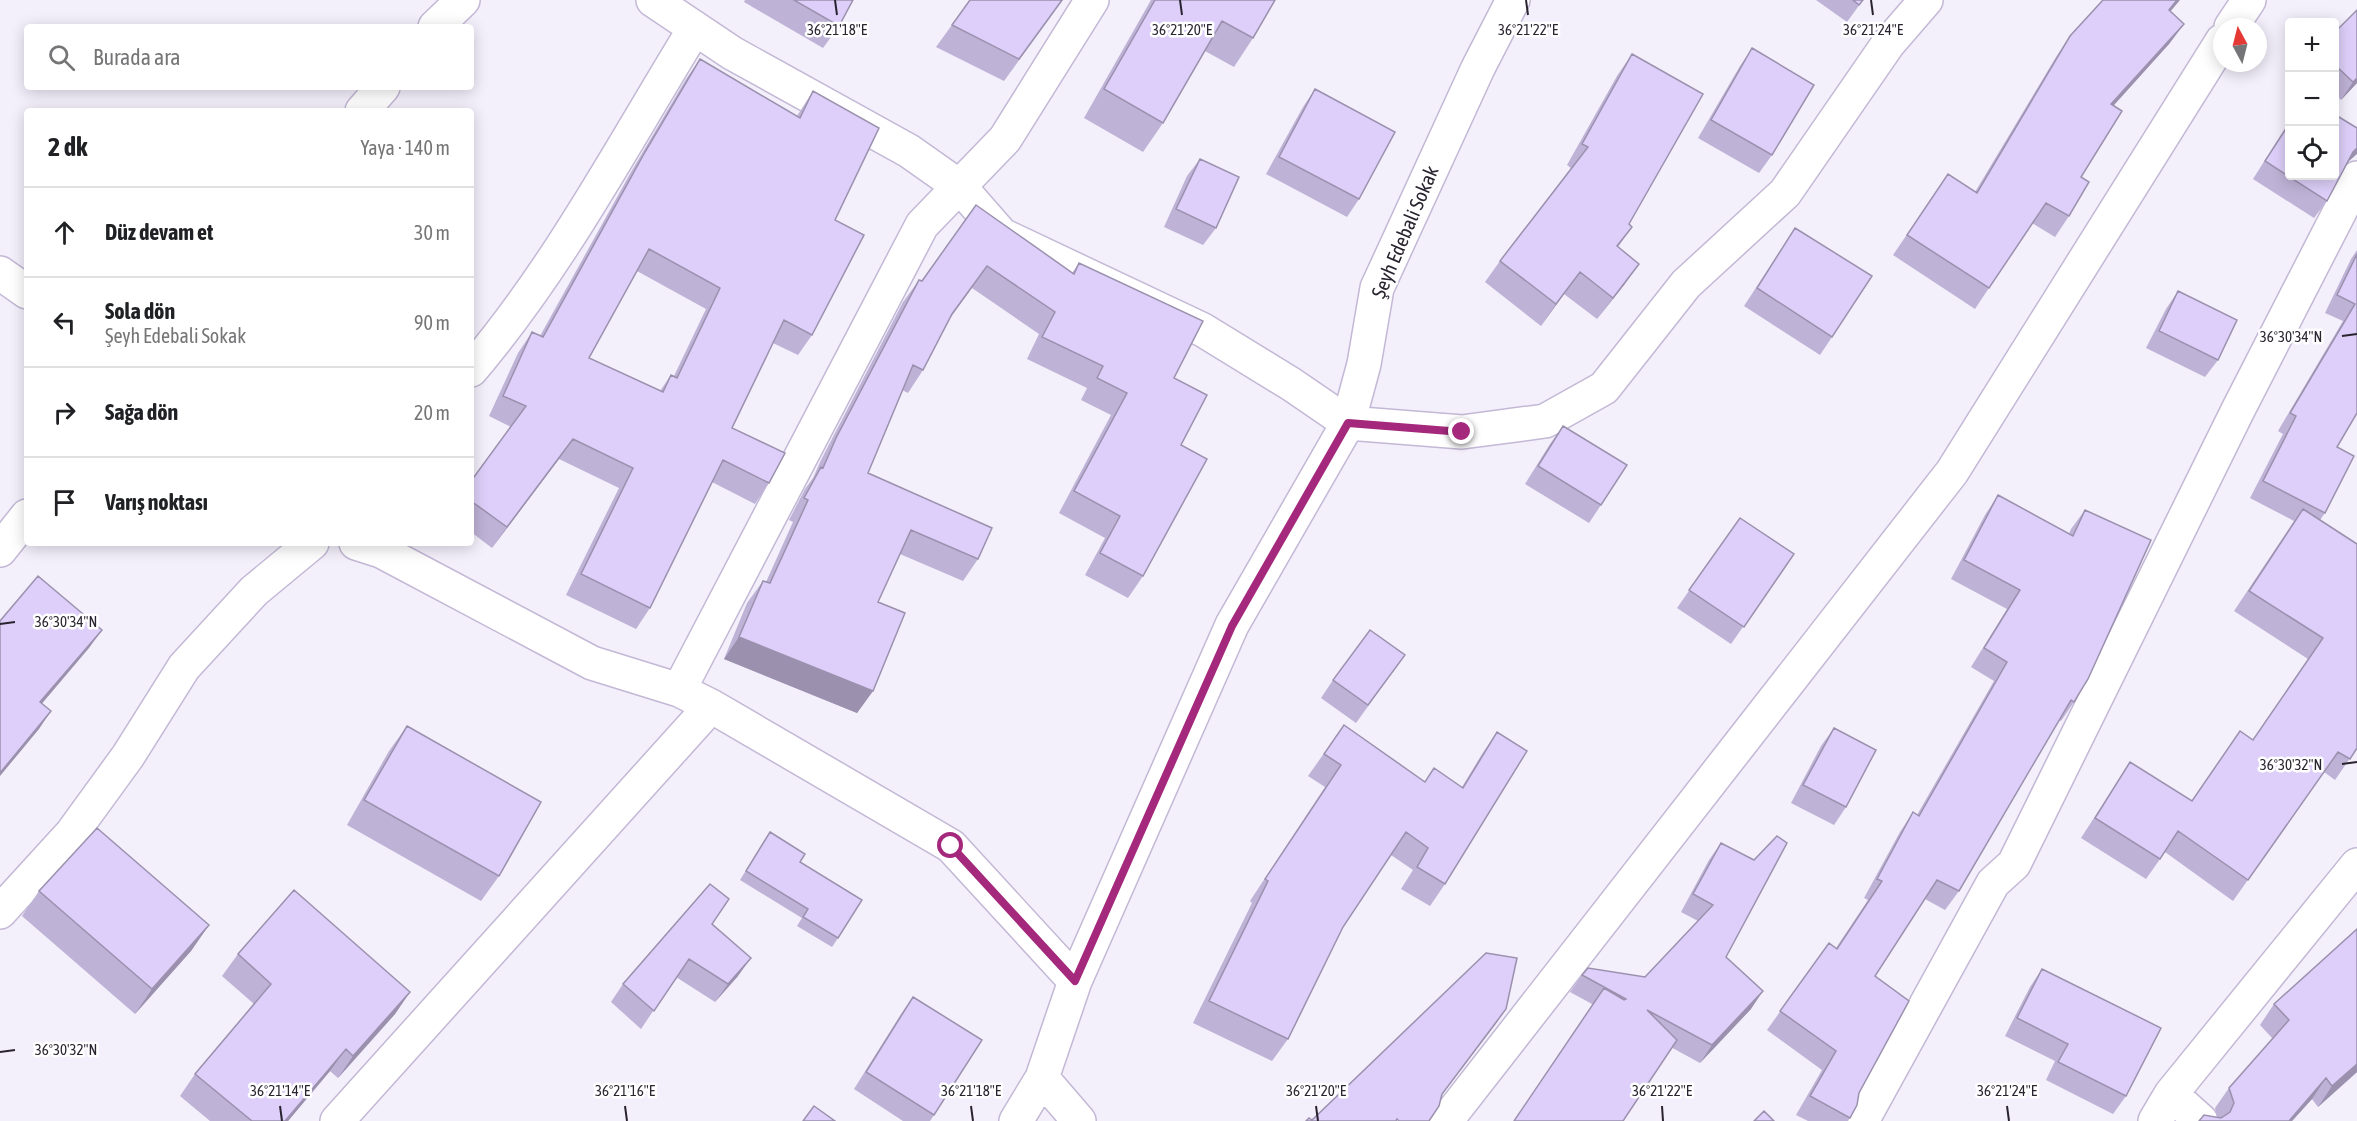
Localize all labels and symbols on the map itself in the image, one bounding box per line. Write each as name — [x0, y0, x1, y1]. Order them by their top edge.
north arrow — [2213, 18, 2267, 72]
text: 36°21'18"E — [807, 21, 868, 38]
text: 36°21'20"E — [1152, 21, 1213, 38]
text: 36°21'22"E — [1498, 21, 1559, 38]
text: 36°21'24"E — [1843, 21, 1904, 38]
street label: Şeyh Edebali Sokak — [1366, 162, 1443, 301]
text: 36°30'34"N — [2260, 328, 2322, 345]
route end — [1448, 418, 1474, 444]
text: 36°30'34"N — [35, 613, 97, 630]
text: 36°30'32"N — [2260, 756, 2322, 773]
route start — [937, 832, 963, 858]
text: 36°30'32"N — [35, 1041, 97, 1058]
text: 36°21'14"E — [250, 1082, 311, 1099]
text: 36°21'16"E — [595, 1082, 656, 1099]
text: 36°21'18"E — [941, 1082, 1002, 1099]
text: 36°21'20"E — [1286, 1082, 1347, 1099]
text: 36°21'22"E — [1632, 1082, 1693, 1099]
text: 36°21'24"E — [1977, 1082, 2038, 1099]

